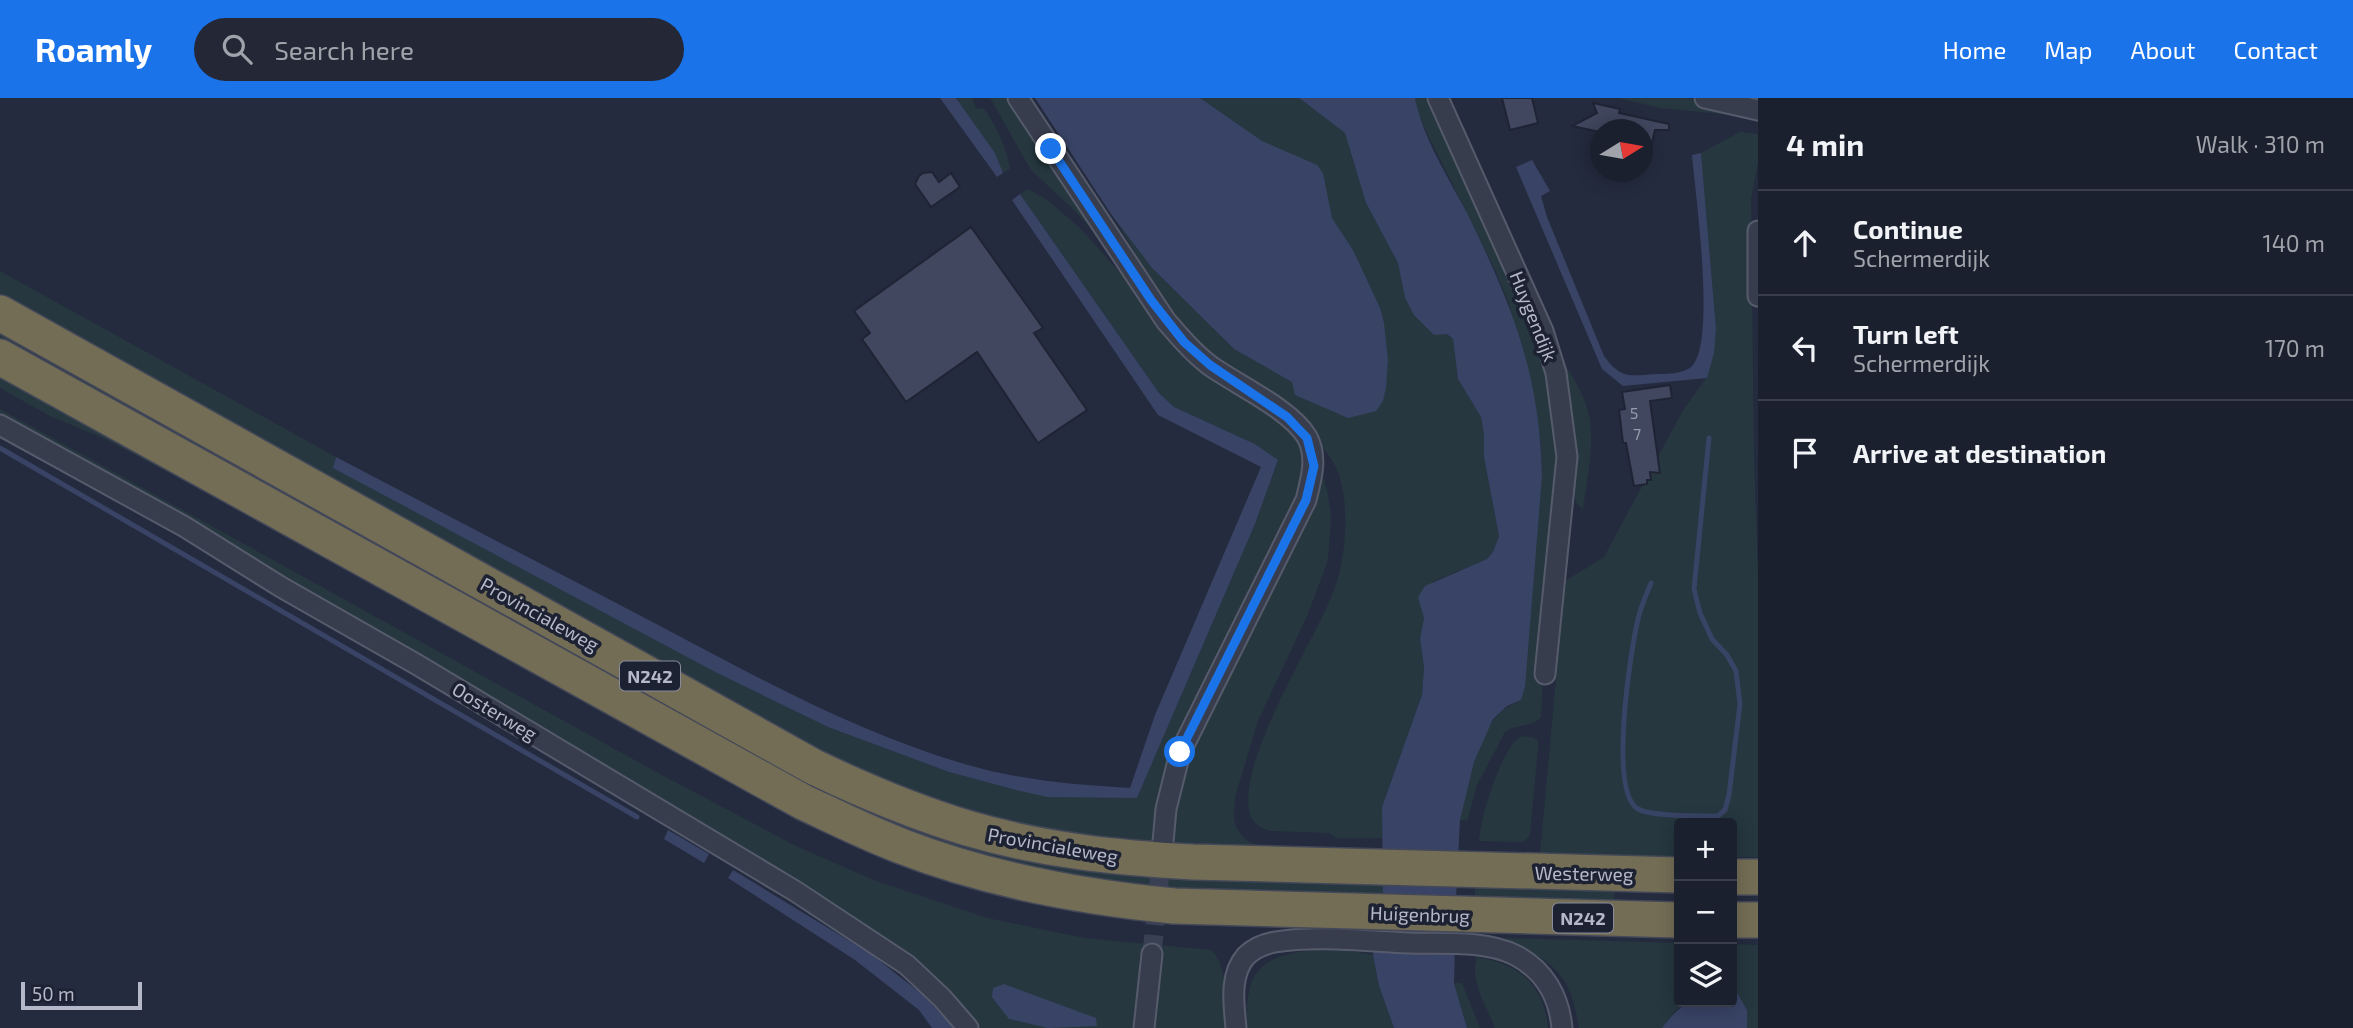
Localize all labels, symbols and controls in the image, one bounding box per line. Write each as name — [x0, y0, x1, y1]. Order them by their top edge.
search box — [194, 18, 684, 81]
text: Roamly — [35, 29, 152, 69]
icon: search — [218, 30, 256, 68]
text: Search here — [274, 34, 414, 65]
text: Home — [1943, 35, 2006, 64]
text: Map — [2044, 35, 2092, 64]
text: About — [2130, 35, 2196, 64]
text: Contact — [2234, 35, 2318, 64]
north arrow — [1590, 119, 1653, 182]
text: 4 min — [1786, 126, 1864, 162]
text: Walk · 310 m — [2196, 130, 2325, 158]
route end — [1035, 133, 1066, 164]
text: Continue — [1853, 213, 1963, 244]
icon: ahead — [1786, 224, 1824, 262]
text: 140 m — [2263, 229, 2325, 257]
text: Schermerdijk — [1853, 244, 1990, 272]
street label: Huygendijk — [1505, 268, 1563, 365]
text: Turn left — [1853, 318, 1959, 349]
icon: left — [1786, 329, 1824, 367]
text: 170 m — [2265, 334, 2325, 362]
text: Schermerdijk — [1853, 349, 1990, 377]
house number: 5 — [1630, 403, 1638, 422]
house number: 7 — [1633, 424, 1641, 443]
icon: arrive — [1786, 434, 1824, 472]
text: Arrive at destination — [1853, 437, 2106, 468]
street label: Provincialeweg — [477, 572, 604, 656]
road number: N242 — [620, 662, 680, 690]
street label: Oosterweg — [449, 677, 542, 745]
route start — [1164, 736, 1195, 767]
map controls — [1674, 818, 1737, 1007]
button: + — [1674, 818, 1737, 881]
street label: Provincialeweg — [986, 822, 1120, 868]
street label: Westerweg — [1534, 861, 1634, 885]
button: − — [1674, 881, 1737, 944]
street label: Huigenbrug — [1370, 901, 1471, 927]
road number: N242 — [1553, 904, 1613, 932]
button: layers — [1674, 944, 1737, 1007]
scale bar — [21, 979, 142, 1011]
text: 50 m — [32, 982, 75, 1005]

